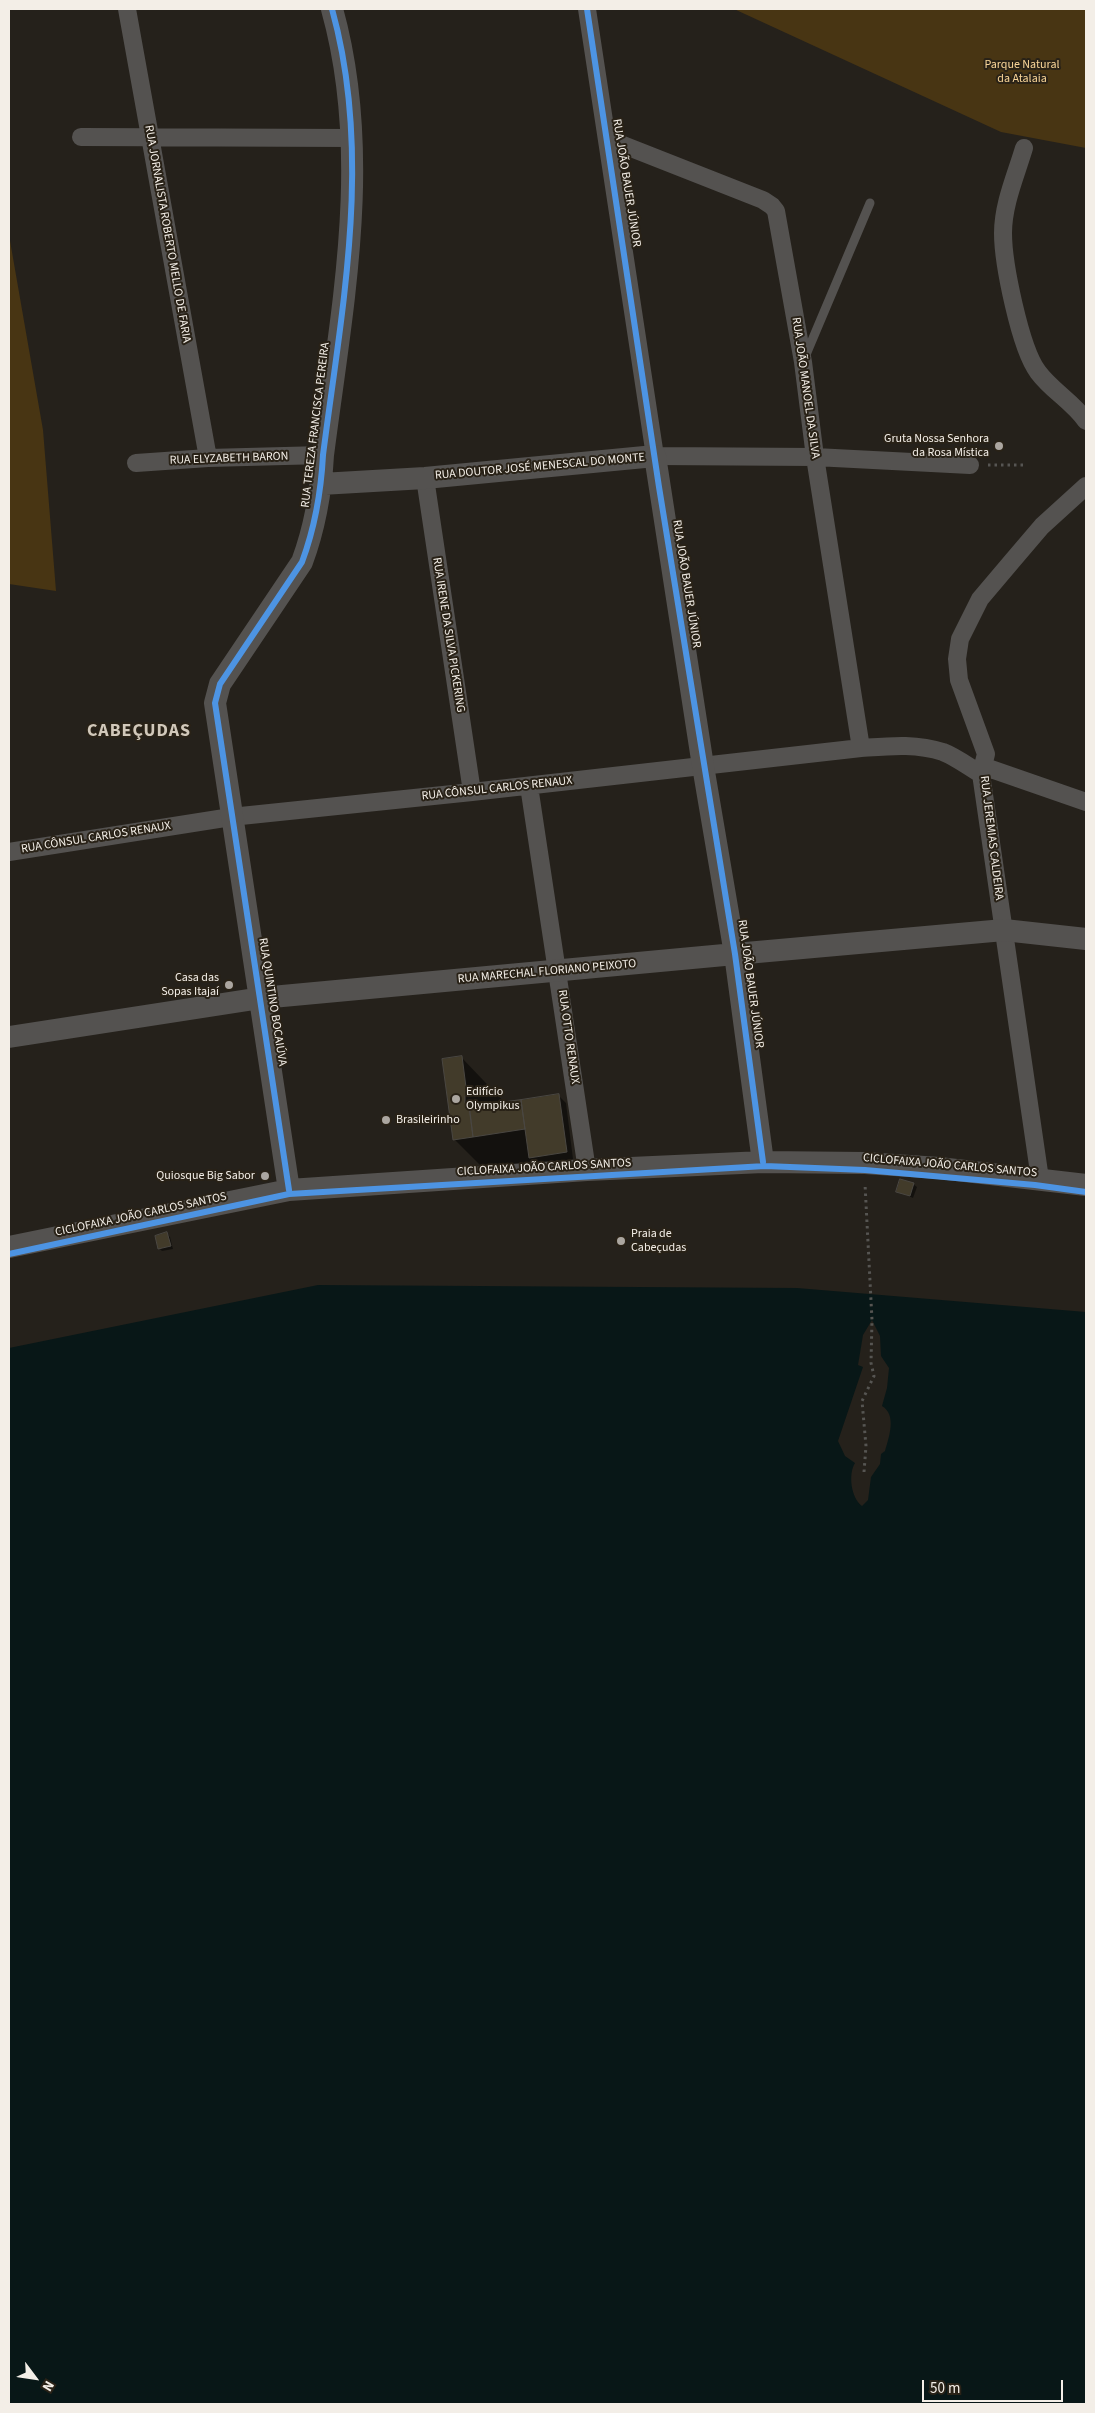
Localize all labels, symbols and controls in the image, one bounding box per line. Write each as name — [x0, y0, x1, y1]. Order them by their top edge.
park label: Parque Natural da Atalaia — [984, 58, 1060, 86]
street label: RUA JOÃO BAUER JÚNIOR — [609, 118, 643, 248]
street label: RUA JORNALISTA ROBERTO MELLO DE FARIA — [141, 124, 193, 344]
street label: RUA JOÃO MANOEL DA SILVA — [788, 317, 822, 459]
street label: RUA TEREZA FRANCISCA PEREIRA — [299, 342, 333, 508]
place label: Gruta Nossa Senhora da Rosa Mística — [884, 432, 989, 460]
marker: Gruta Nossa Senhora da Rosa Mística — [993, 440, 1005, 452]
street label: RUA ELYZABETH BARON — [169, 450, 289, 468]
street label: RUA DOUTOR JOSÉ MENESCAL DO MONTE — [434, 451, 646, 483]
street label: RUA JOÃO BAUER JÚNIOR — [669, 519, 703, 649]
street label: RUA IRENE DA SILVA PICKERING — [429, 556, 467, 714]
district label: CABEÇUDAS — [86, 721, 192, 743]
street label: RUA CÔNSUL CARLOS RENAUX — [421, 774, 573, 804]
street label: RUA JEREMIAS CALDEIRA — [976, 775, 1006, 901]
street label: RUA CÔNSUL CARLOS RENAUX — [20, 819, 172, 857]
street label: RUA JOÃO BAUER JÚNIOR — [734, 919, 766, 1049]
street label: RUA QUINTINO BOCAIÚVA — [255, 937, 289, 1067]
street label: RUA MARECHAL FLORIANO PEIXOTO — [457, 957, 637, 987]
place label: Casa das Sopas Itajaí — [161, 971, 219, 999]
marker: Casa das Sopas Itajaí — [223, 979, 235, 991]
street label: RUA OTTO RENAUX — [554, 989, 582, 1085]
place label: Edifício Olympikus — [466, 1085, 520, 1113]
marker: Edifício Olympikus — [450, 1093, 462, 1105]
place label: Brasileirinho — [396, 1113, 460, 1127]
marker: Brasileirinho — [380, 1114, 392, 1126]
street label: CICLOFAIXA JOÃO CARLOS SANTOS — [862, 1151, 1038, 1181]
street label: CICLOFAIXA JOÃO CARLOS SANTOS — [456, 1156, 632, 1180]
place label: Quiosque Big Sabor — [156, 1169, 255, 1183]
marker: Quiosque Big Sabor — [259, 1170, 271, 1182]
street label: CICLOFAIXA JOÃO CARLOS SANTOS — [54, 1190, 228, 1240]
place label: Praia de Cabeçudas — [631, 1227, 686, 1255]
marker: Praia de Cabeçudas — [615, 1235, 627, 1247]
north arrow — [10, 2353, 60, 2403]
scale bar — [925, 2370, 1066, 2402]
text: N — [37, 2377, 59, 2395]
text: 50 m — [930, 2378, 960, 2399]

